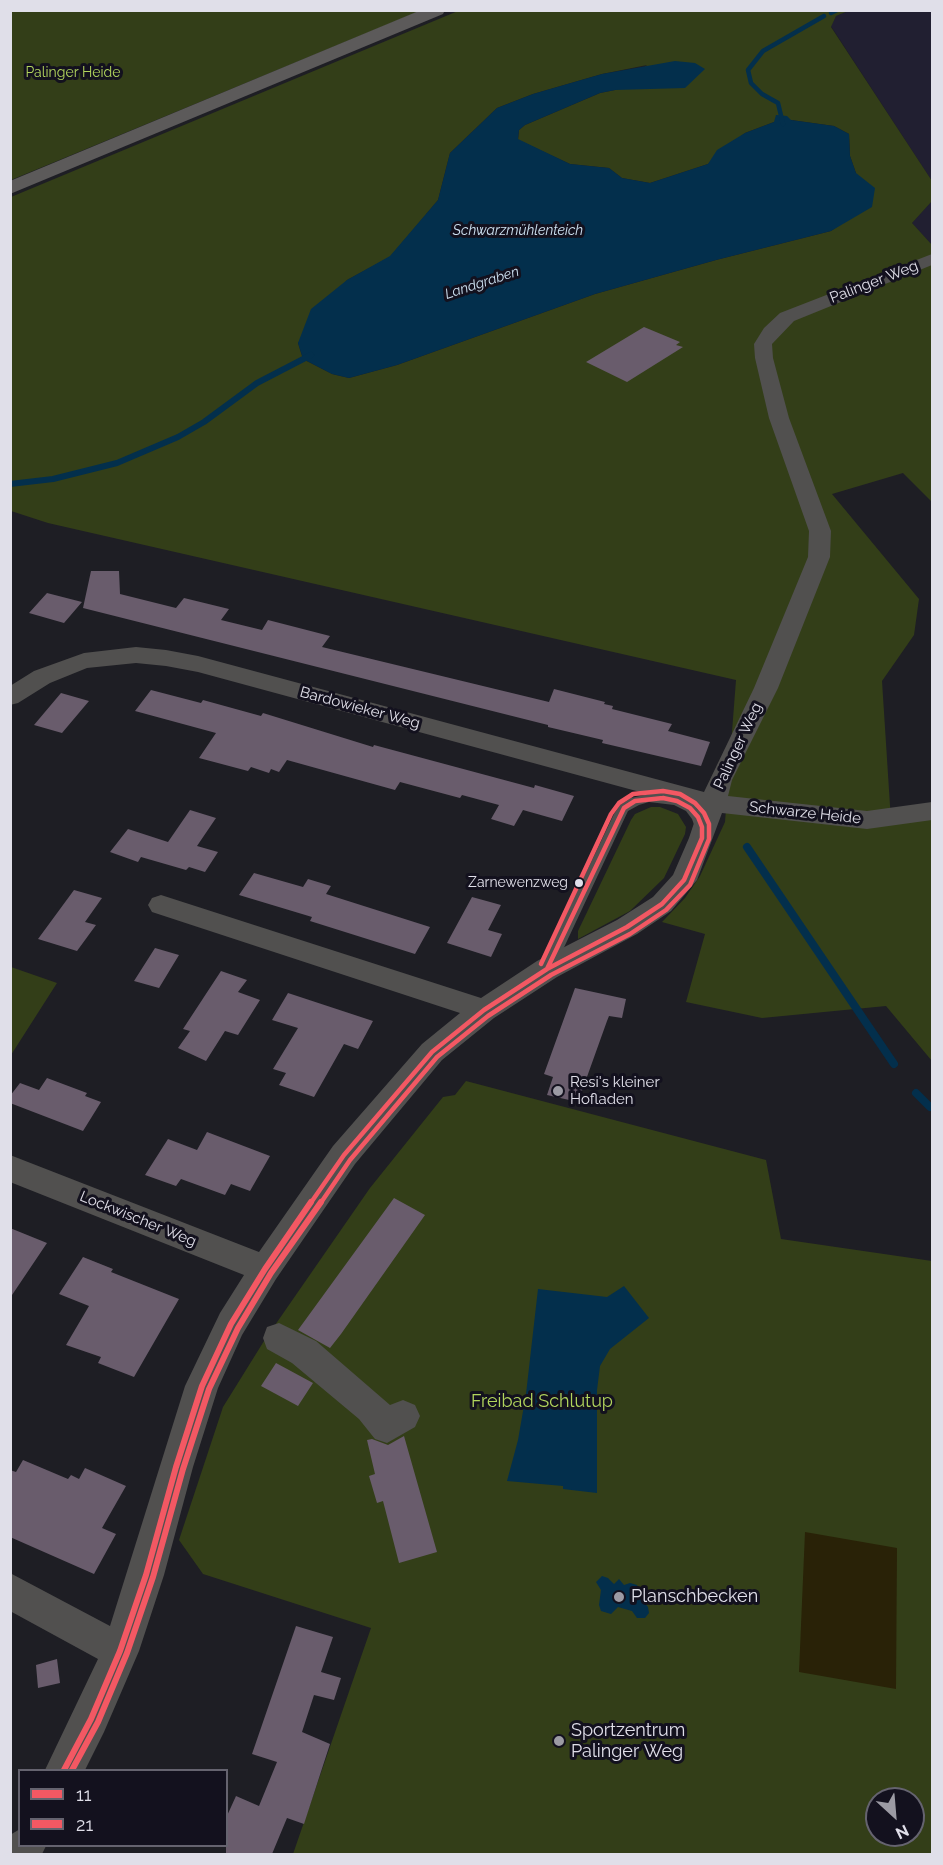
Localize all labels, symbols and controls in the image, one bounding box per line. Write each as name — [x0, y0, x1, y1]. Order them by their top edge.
park label: Palinger Heide — [25, 65, 121, 81]
water label: Schwarzmühlenteich — [453, 223, 583, 239]
street label: Palinger Weg — [827, 257, 921, 307]
water label: Landgraben — [443, 263, 521, 303]
street label: Bardowieker Weg — [298, 683, 422, 733]
street label: Palinger Weg — [710, 700, 766, 792]
street label: Schwarze Heide — [748, 798, 862, 828]
place label: Zarnewenzweg — [468, 875, 568, 891]
marker: Zarnewenzweg — [573, 877, 585, 889]
place label: Resi's kleiner Hofladen — [570, 1073, 660, 1108]
marker: Resi's kleiner Hofladen — [551, 1084, 565, 1098]
street label: Lockwischer Weg — [77, 1187, 199, 1251]
park label: Freibad Schlutup — [471, 1391, 613, 1413]
place label: Planschbecken — [631, 1586, 758, 1608]
marker: Planschbecken — [612, 1590, 626, 1604]
place label: Sportzentrum Palinger Weg — [571, 1720, 685, 1762]
marker: Sportzentrum Palinger Weg — [552, 1734, 566, 1748]
legend — [18, 1769, 228, 1847]
text: 11 — [76, 1784, 91, 1805]
north arrow — [865, 1787, 925, 1847]
text: 21 — [76, 1814, 93, 1835]
text: N — [893, 1821, 912, 1843]

